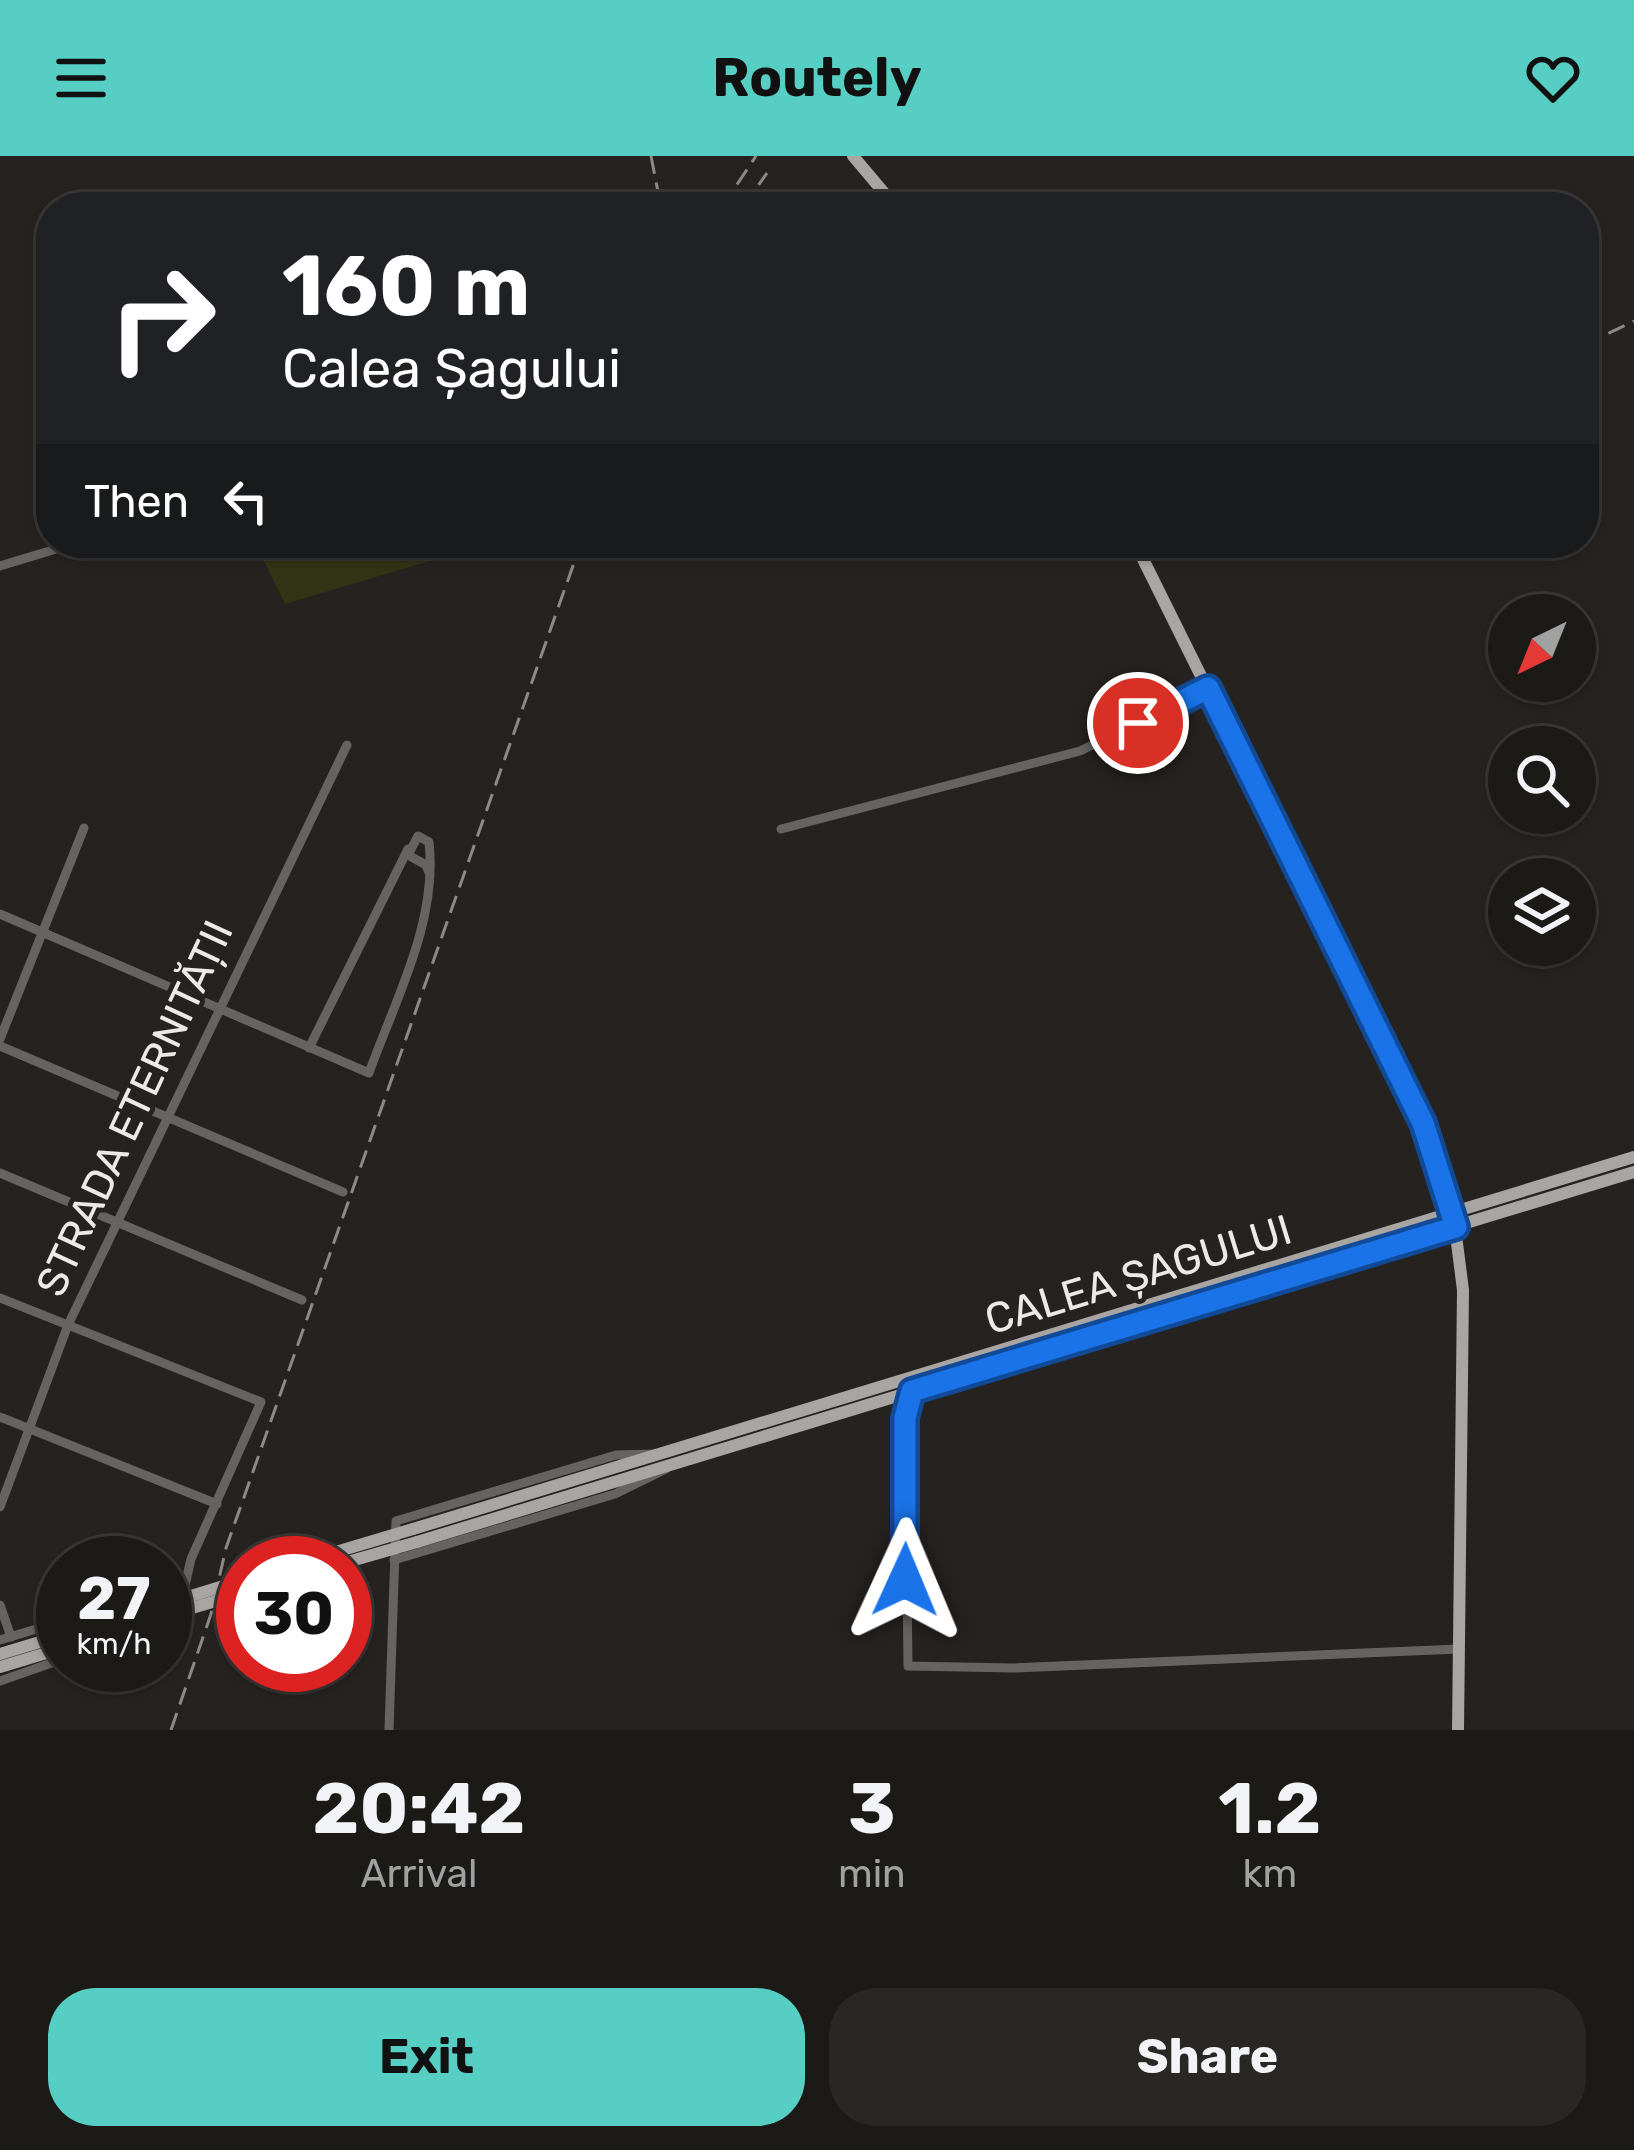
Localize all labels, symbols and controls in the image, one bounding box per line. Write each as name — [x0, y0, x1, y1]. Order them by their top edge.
icon: menu — [48, 45, 114, 111]
icon: heart — [1520, 45, 1586, 111]
text: Routely — [712, 46, 922, 110]
text: 160 m — [282, 236, 530, 336]
icon: right — [84, 240, 240, 396]
text: Calea Șagului — [282, 337, 621, 401]
icon: left — [213, 468, 279, 534]
text: Then — [84, 475, 189, 528]
north arrow — [1488, 594, 1596, 702]
map controls — [1488, 594, 1596, 966]
pin — [1087, 672, 1189, 774]
icon: arrive — [1105, 690, 1171, 756]
button: search — [1488, 726, 1596, 834]
button: layers — [1488, 858, 1596, 966]
street label: STRADA ETERNITĂȚII — [26, 913, 244, 1304]
street label: CALEA ȘAGULUI — [979, 1205, 1297, 1345]
position arrow — [842, 1517, 968, 1643]
speed limit sign: 30 — [216, 1536, 372, 1692]
text: 27 — [77, 1563, 151, 1634]
text: km/h — [77, 1626, 151, 1662]
text: 20:42 — [313, 1766, 525, 1851]
text: 3 — [848, 1766, 896, 1851]
text: 1.2 — [1218, 1766, 1321, 1851]
text: Arrival — [360, 1851, 478, 1897]
text: min — [838, 1851, 906, 1897]
text: km — [1242, 1851, 1297, 1897]
button: Exit — [48, 1988, 805, 2126]
button: Share — [829, 1988, 1586, 2126]

